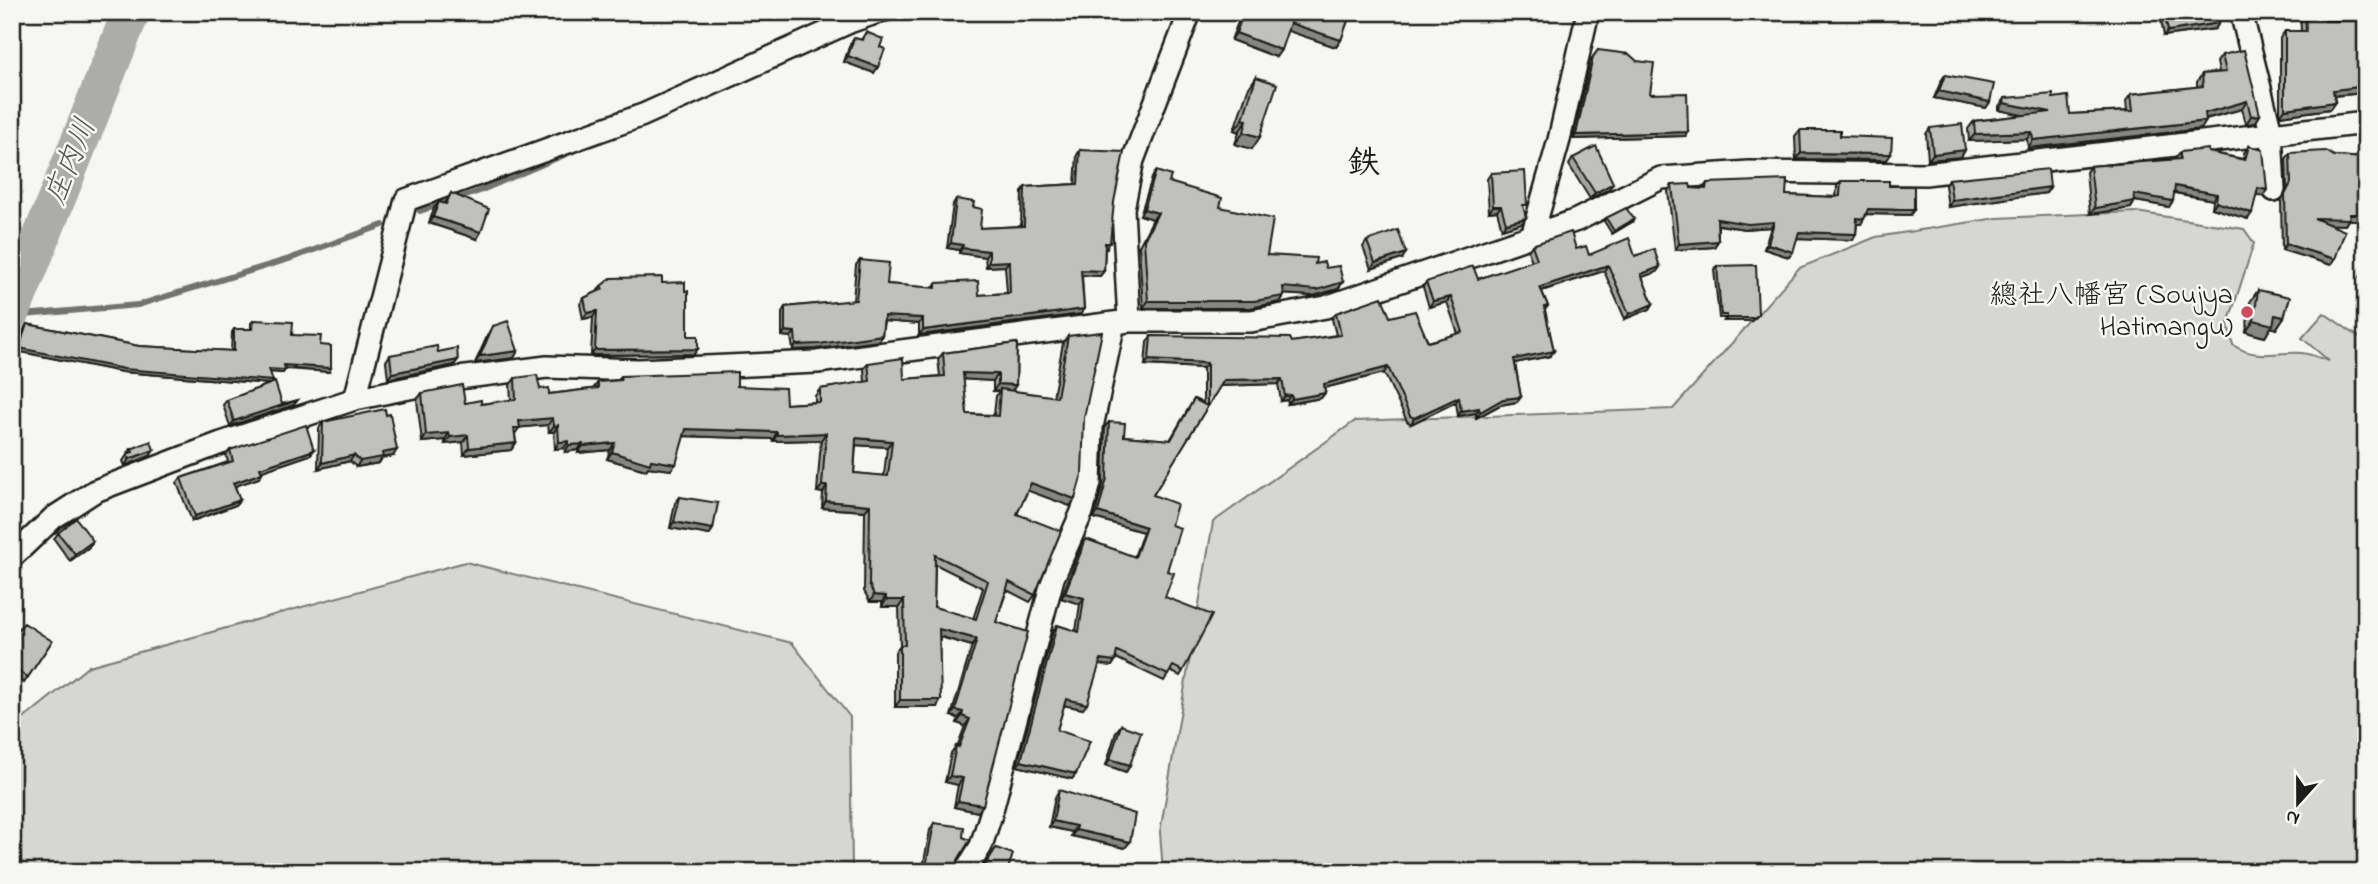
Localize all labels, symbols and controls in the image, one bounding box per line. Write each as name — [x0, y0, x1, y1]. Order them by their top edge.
water label: 庄内川 — [35, 112, 109, 212]
district label: 鉄 — [1348, 141, 1380, 188]
place label: 總社八幡宮 (Soujya Hatimangu) — [1989, 276, 2233, 349]
marker: 總社八幡宮 (Soujya Hatimangu) — [2239, 304, 2255, 320]
north arrow — [2262, 768, 2332, 838]
text: N — [2282, 802, 2304, 831]

